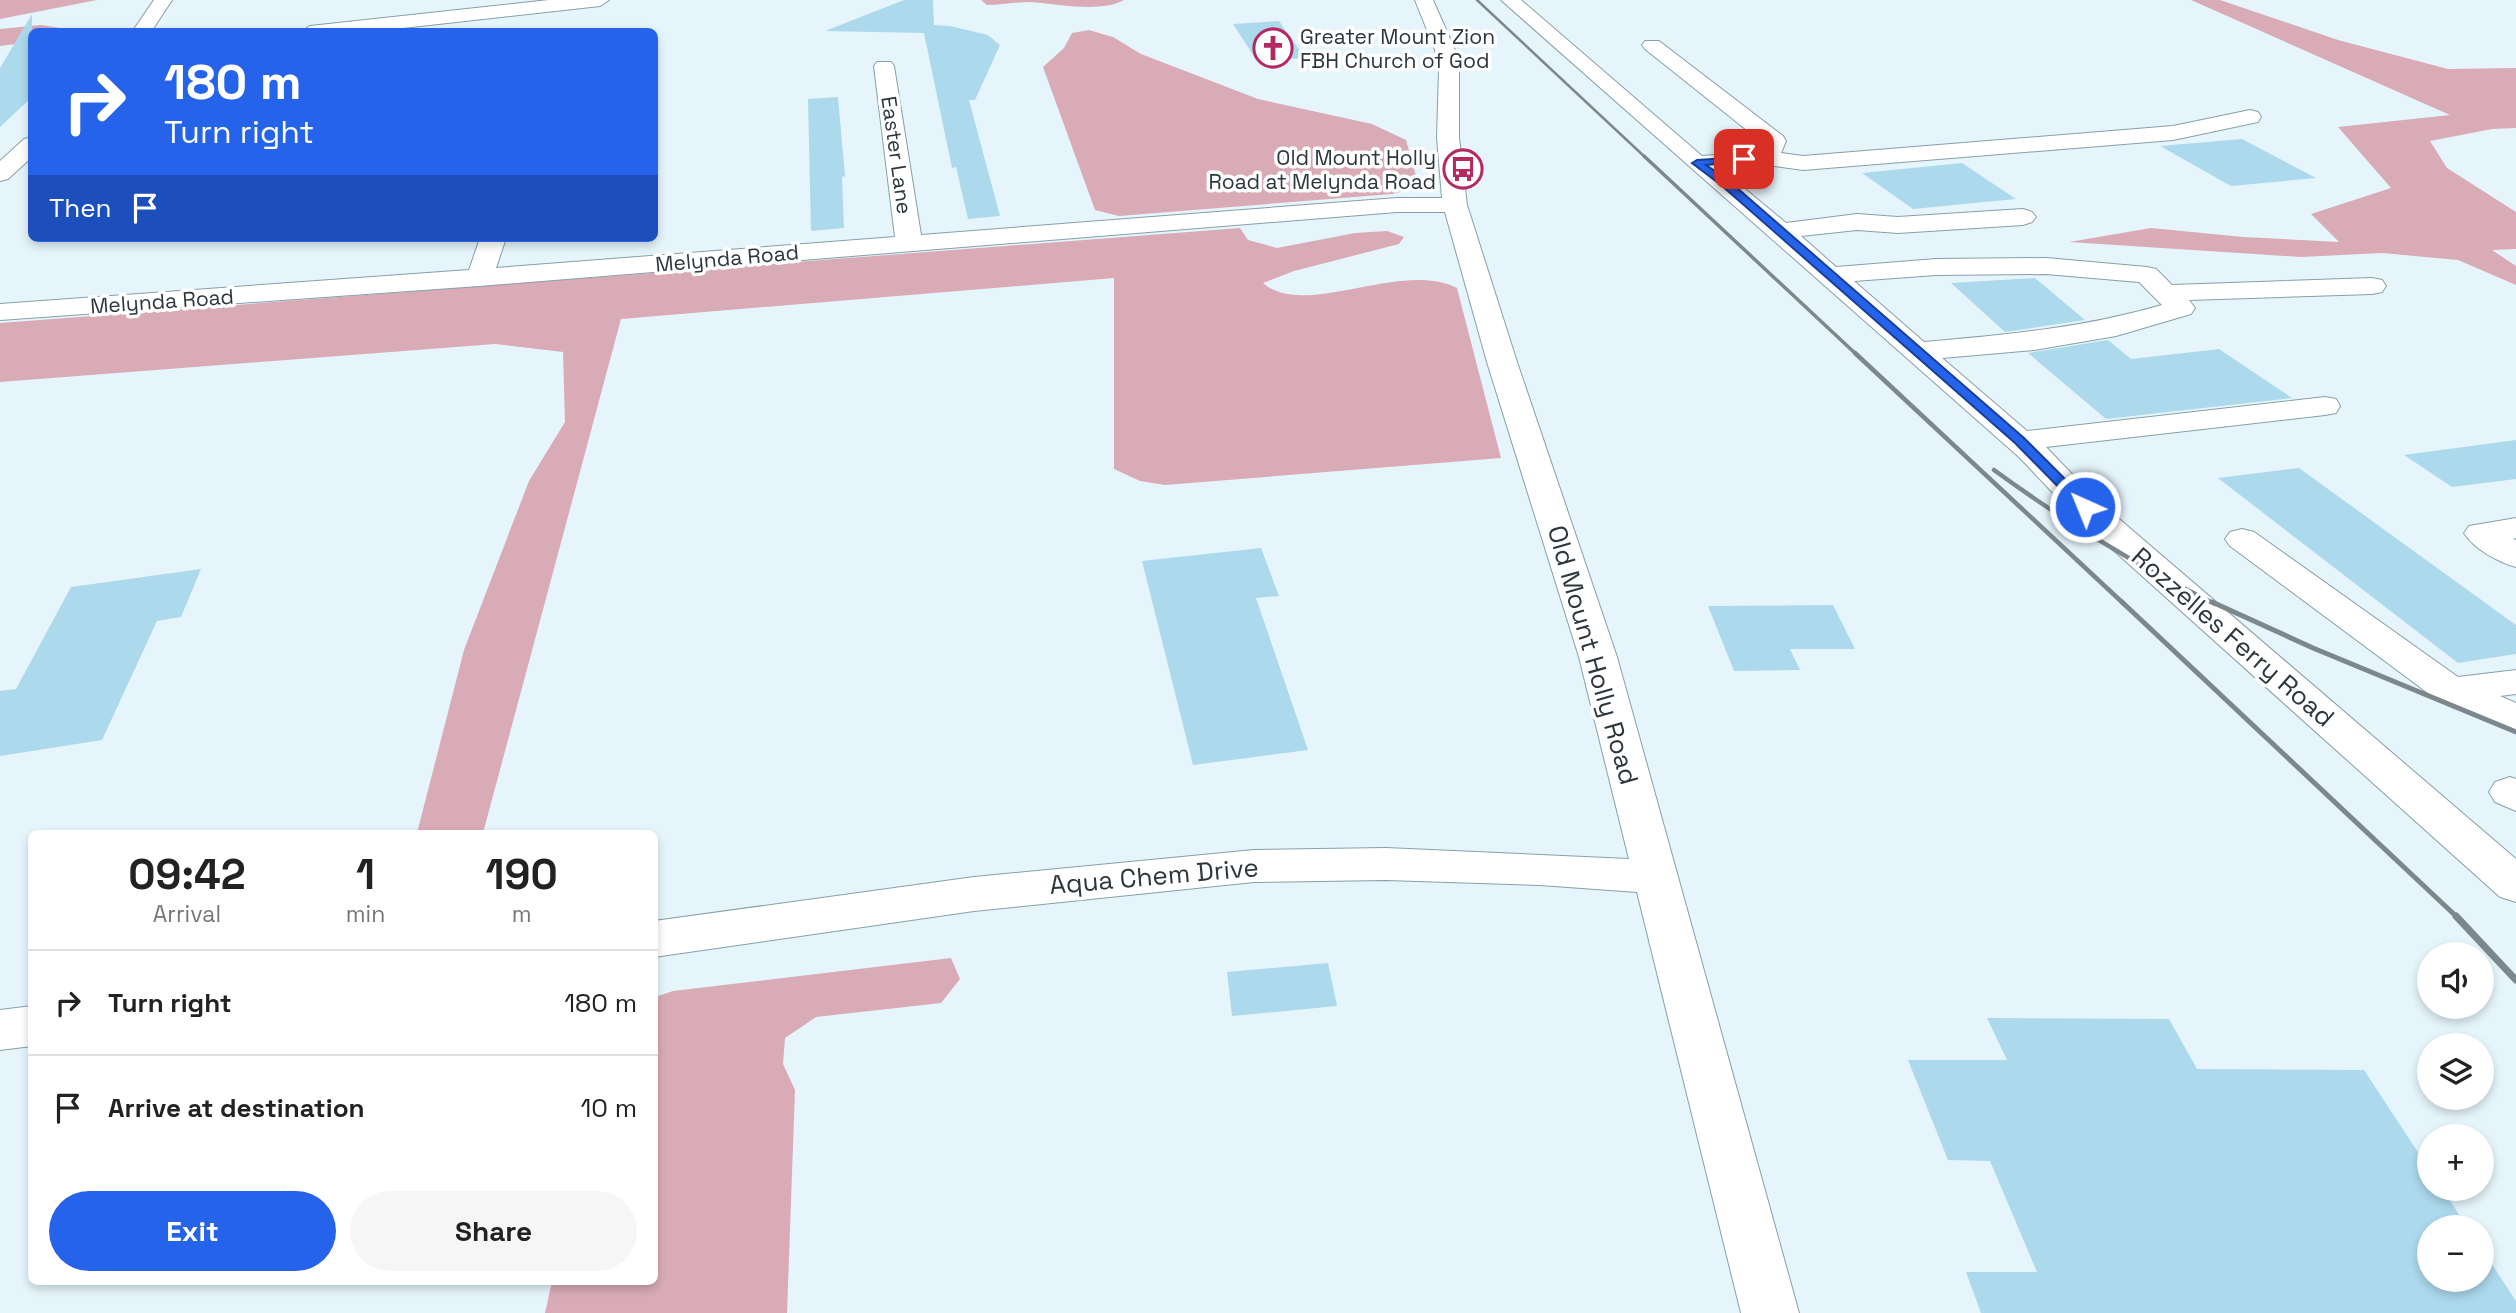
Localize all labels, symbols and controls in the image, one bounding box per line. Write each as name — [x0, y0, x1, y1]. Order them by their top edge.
place label: Greater Mount Zion FBH Church of God — [1300, 23, 1495, 74]
church icon: Greater Mount Zion FBH Church of God — [1252, 27, 1294, 69]
text: 180 m — [164, 51, 302, 113]
icon: right — [49, 56, 140, 147]
street label: Easter Lane — [875, 94, 919, 216]
text: Turn right — [164, 112, 314, 152]
pin — [1714, 129, 1774, 189]
icon: arrive — [1725, 140, 1763, 178]
place label: Old Mount Holly Road at Melynda Road — [1209, 144, 1436, 195]
bus stop icon: Old Mount Holly Road at Melynda Road — [1442, 148, 1484, 190]
icon: arrive — [126, 189, 164, 227]
text: Then — [49, 191, 112, 225]
street label: Melynda Road — [654, 238, 800, 278]
street label: Melynda Road — [89, 283, 235, 319]
position arrow — [2048, 470, 2122, 544]
street label: Old Mount Holly Road — [1540, 521, 1646, 789]
street label: Rozzelles Ferry Road — [2125, 540, 2341, 734]
text: 09:42 — [128, 848, 246, 901]
text: 1 — [356, 848, 375, 901]
text: 190 — [486, 848, 558, 901]
street label: Aqua Chem Drive — [1048, 850, 1260, 902]
text: Arrival — [153, 899, 221, 929]
text: min — [346, 899, 385, 929]
text: m — [512, 899, 532, 929]
map controls — [2417, 942, 2494, 1292]
button: sound — [2417, 942, 2494, 1019]
icon: right — [49, 984, 87, 1022]
text: Turn right — [108, 986, 232, 1020]
text: 180 m — [564, 986, 637, 1020]
button: layers — [2417, 1033, 2494, 1110]
icon: arrive — [49, 1089, 87, 1127]
text: Arrive at destination — [108, 1091, 365, 1125]
text: 10 m — [580, 1091, 637, 1125]
button: + — [2417, 1124, 2494, 1201]
button: Exit — [49, 1191, 336, 1271]
button: Share — [350, 1191, 637, 1271]
button: − — [2417, 1215, 2494, 1292]

